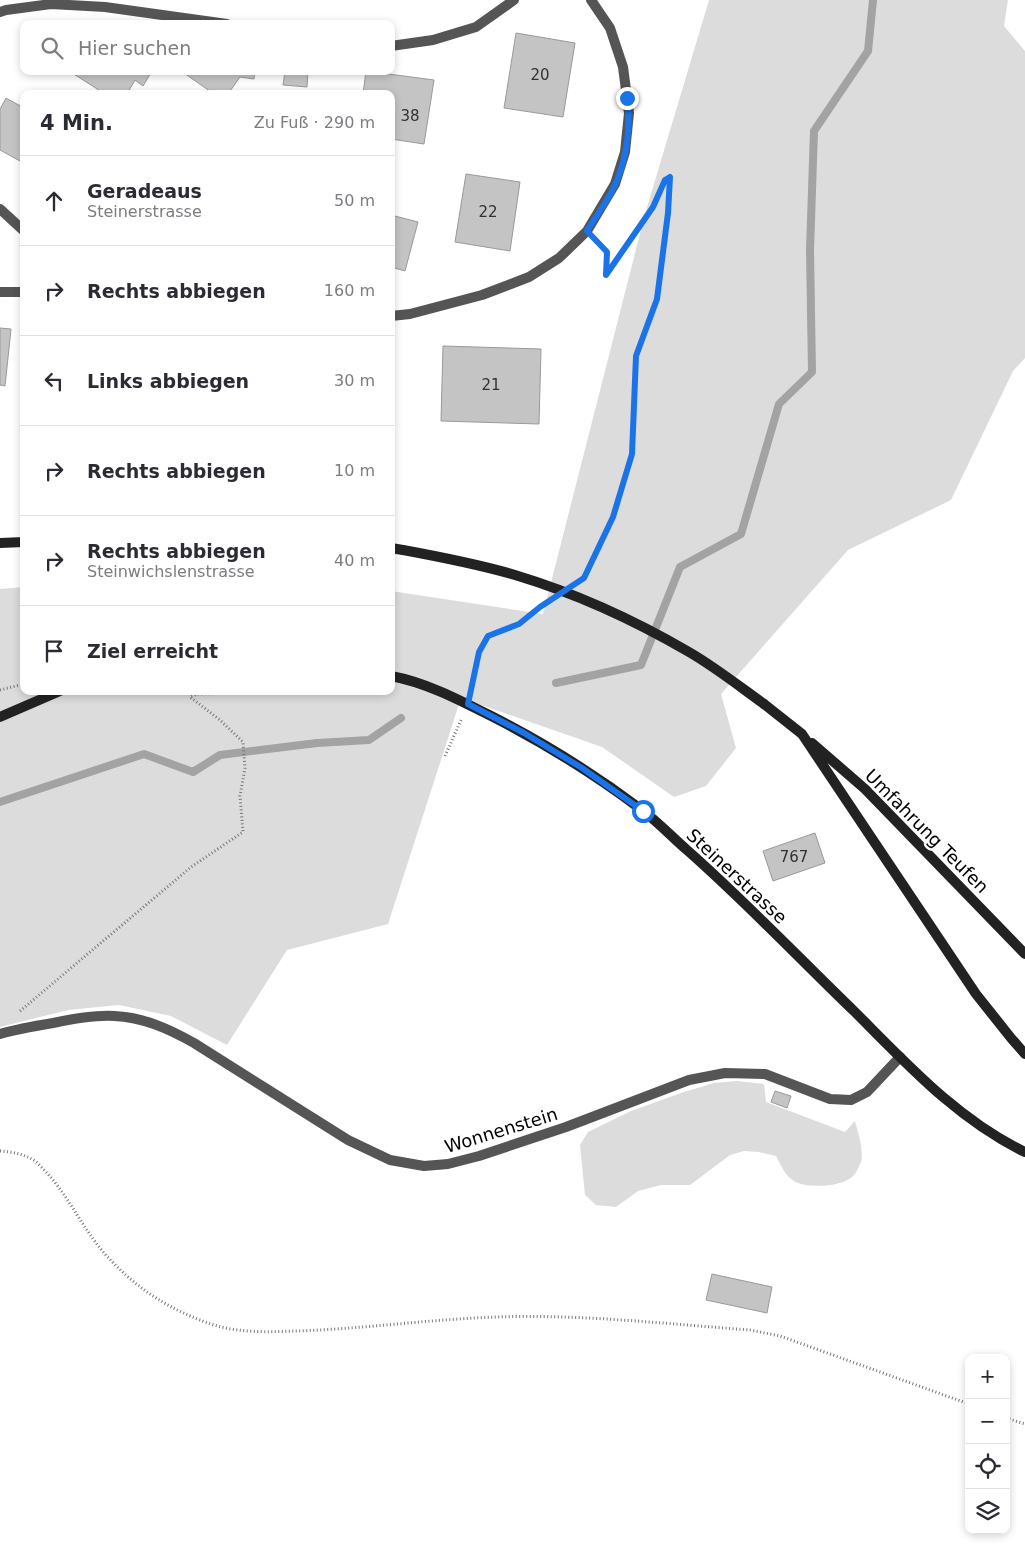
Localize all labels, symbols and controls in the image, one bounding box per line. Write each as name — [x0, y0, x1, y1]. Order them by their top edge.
search box — [20, 20, 395, 75]
icon: search — [38, 34, 66, 62]
text: Hier suchen — [78, 37, 191, 59]
house number: 20 — [530, 66, 550, 84]
route end — [616, 87, 639, 110]
house number: 38 — [400, 107, 420, 125]
text: 4 Min. — [40, 111, 113, 135]
text: Zu Fuß · 290 m — [254, 113, 375, 132]
text: Geradeaus — [87, 180, 202, 202]
icon: ahead — [40, 187, 68, 215]
text: 50 m — [334, 191, 375, 210]
text: Steinerstrasse — [87, 202, 202, 221]
house number: 22 — [478, 203, 498, 221]
icon: right — [40, 277, 68, 305]
text: Rechts abbiegen — [87, 280, 266, 302]
text: 160 m — [324, 281, 375, 300]
icon: left — [40, 367, 68, 395]
text: Links abbiegen — [87, 370, 249, 392]
text: 30 m — [334, 371, 375, 390]
house number: 21 — [481, 376, 501, 394]
icon: right — [40, 457, 68, 485]
text: Rechts abbiegen — [87, 460, 266, 482]
text: 10 m — [334, 461, 375, 480]
text: Rechts abbiegen — [87, 540, 266, 562]
icon: right — [40, 547, 68, 575]
text: 40 m — [334, 551, 375, 570]
text: Steinwichslenstrasse — [87, 562, 255, 581]
icon: arrive — [40, 637, 68, 665]
text: Ziel erreicht — [87, 640, 218, 662]
street label: Umfahrung Teufen — [861, 765, 993, 897]
route start — [632, 800, 655, 823]
street label: Steinerstrasse — [683, 824, 791, 928]
house number: 767 — [780, 848, 808, 866]
street label: Wonnenstein — [442, 1103, 560, 1157]
map controls — [965, 1354, 1010, 1534]
button: + — [965, 1354, 1010, 1399]
button: − — [965, 1399, 1010, 1444]
button: locate — [965, 1444, 1010, 1489]
button: layers — [965, 1489, 1010, 1534]

